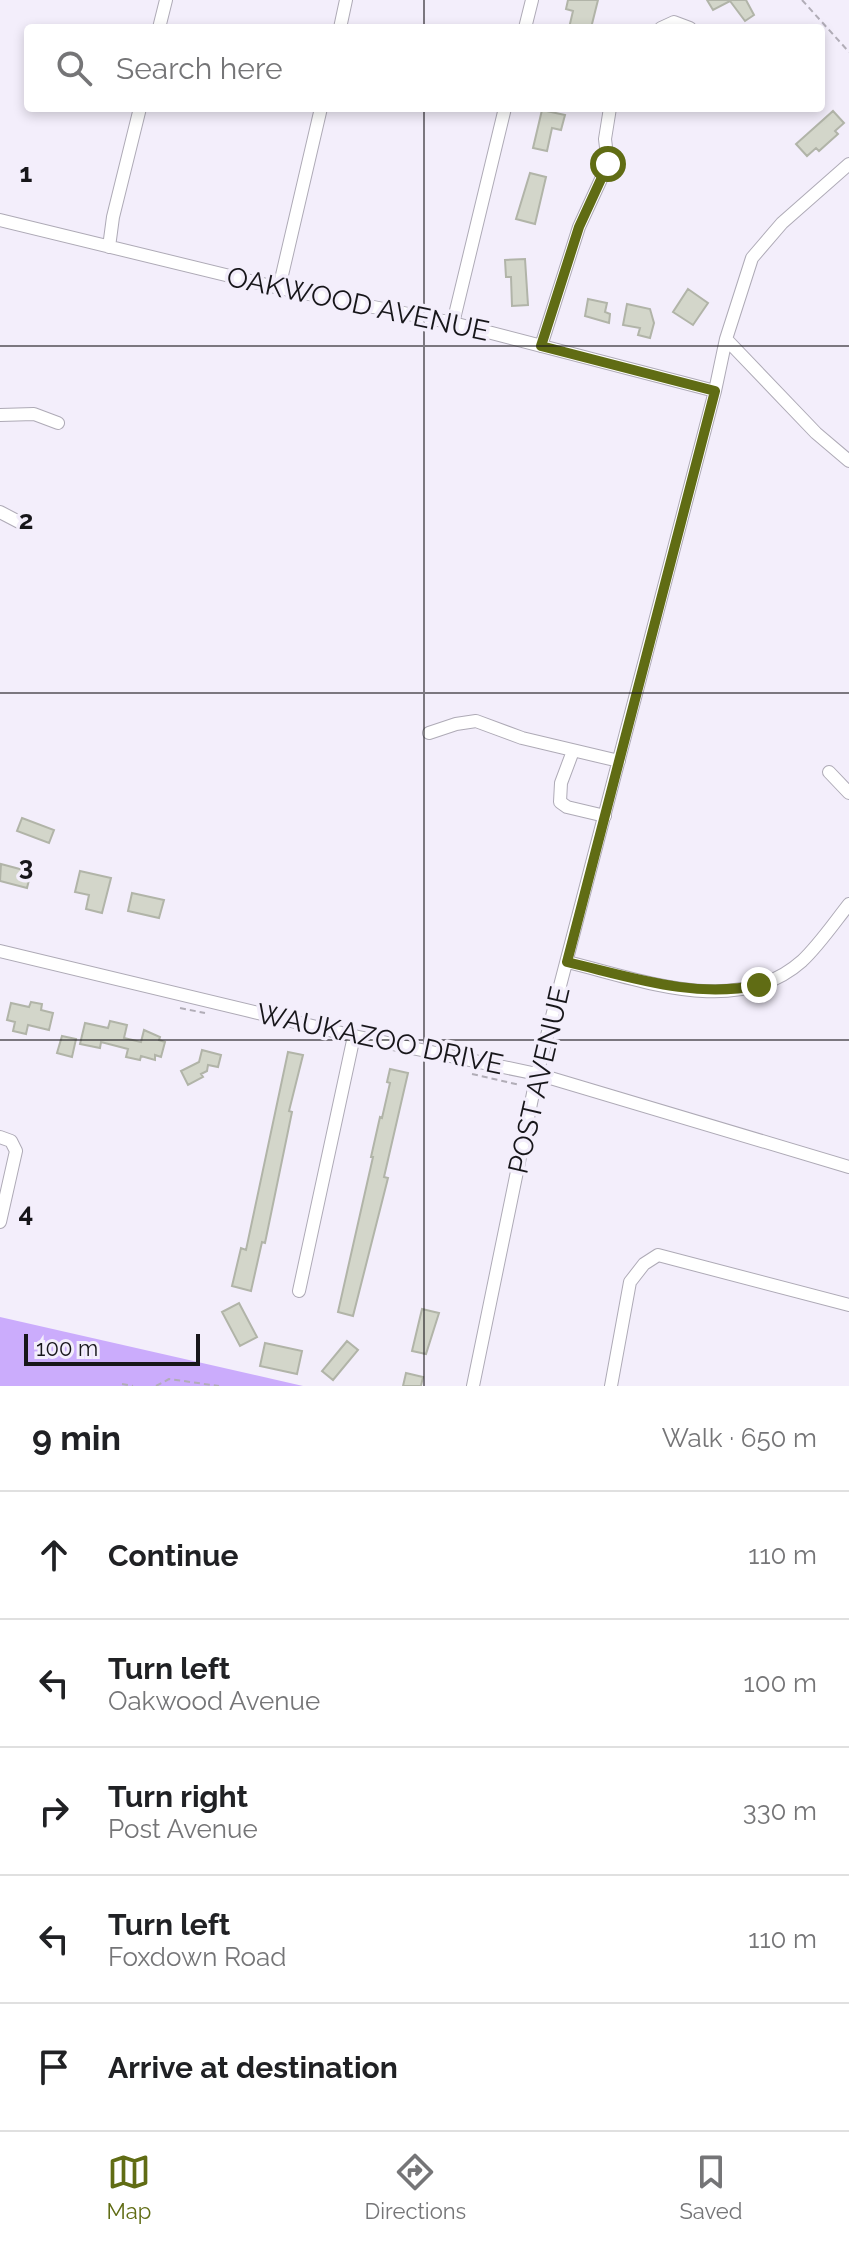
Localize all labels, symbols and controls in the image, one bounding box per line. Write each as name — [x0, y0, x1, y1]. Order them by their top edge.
search box — [24, 24, 825, 112]
icon: search — [52, 46, 96, 90]
text: Search here — [116, 51, 283, 86]
route start — [590, 146, 626, 182]
text: 1 — [20, 158, 33, 188]
street label: OAKWOOD AVENUE — [224, 260, 492, 348]
text: 2 — [19, 505, 33, 535]
text: 3 — [19, 851, 33, 881]
route end — [741, 967, 777, 1003]
street label: POST AVENUE — [501, 983, 577, 1177]
street label: WAUKAZOO DRIVE — [254, 997, 506, 1081]
text: 4 — [19, 1198, 33, 1228]
scale bar — [24, 1330, 200, 1366]
text: 100 m — [36, 1335, 98, 1361]
text: 9 min — [32, 1418, 121, 1458]
text: Walk · 650 m — [662, 1423, 817, 1453]
icon: ahead — [32, 1533, 76, 1577]
text: Continue — [108, 1538, 239, 1573]
text: 110 m — [748, 1540, 817, 1570]
text: Turn left — [108, 1651, 230, 1686]
icon: left — [32, 1661, 76, 1705]
text: 100 m — [744, 1668, 817, 1698]
text: Oakwood Avenue — [108, 1686, 320, 1716]
text: Turn right — [108, 1779, 248, 1814]
icon: right — [32, 1789, 76, 1833]
text: 330 m — [743, 1796, 817, 1826]
text: Post Avenue — [108, 1814, 258, 1844]
text: Turn left — [108, 1907, 230, 1942]
icon: left — [32, 1917, 76, 1961]
text: 110 m — [748, 1924, 817, 1954]
text: Foxdown Road — [108, 1942, 286, 1972]
icon: arrive — [32, 2045, 76, 2089]
text: Arrive at destination — [108, 2050, 398, 2085]
tab: Map — [107, 2150, 151, 2224]
tab: Directions — [365, 2150, 466, 2224]
tab: Saved — [679, 2150, 742, 2224]

